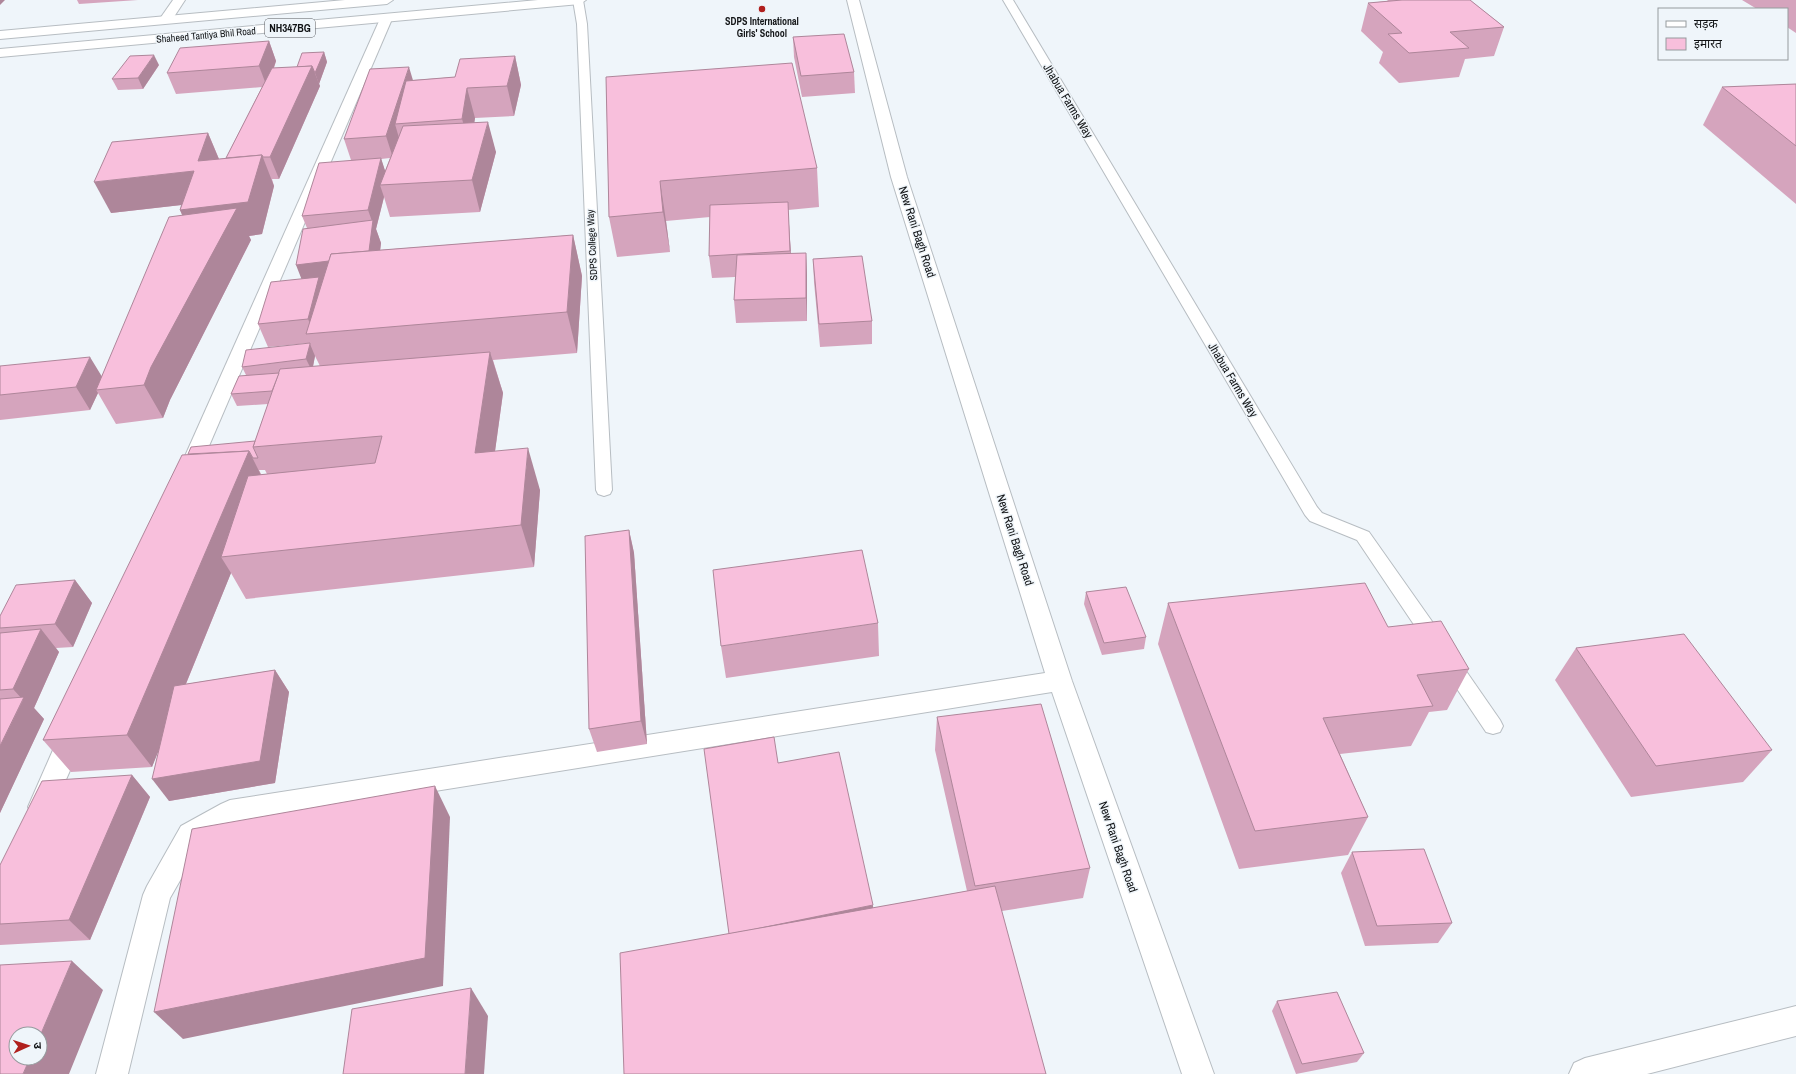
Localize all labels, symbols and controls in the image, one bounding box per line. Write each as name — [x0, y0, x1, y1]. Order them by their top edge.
marker: SDPS International Girls' School — [757, 4, 767, 14]
legend — [1658, 8, 1788, 60]
place label: SDPS International Girls' School — [725, 15, 799, 40]
text: सड़क — [1694, 16, 1719, 32]
road number: NH347BG — [265, 19, 315, 37]
street label: Shaheed Tantiya Bhil Road — [156, 24, 256, 46]
text: इमारत — [1694, 36, 1723, 52]
street label: Jhabua Farms Way — [1039, 61, 1097, 141]
street label: New Rani Bagh Road — [895, 184, 939, 280]
street label: SDPS College Way — [584, 208, 600, 281]
street label: Jhabua Farms Way — [1204, 340, 1262, 420]
street label: New Rani Bagh Road — [993, 492, 1037, 588]
street label: New Rani Bagh Road — [1095, 799, 1141, 895]
north arrow — [8, 1026, 48, 1066]
text: उ — [31, 1042, 45, 1050]

